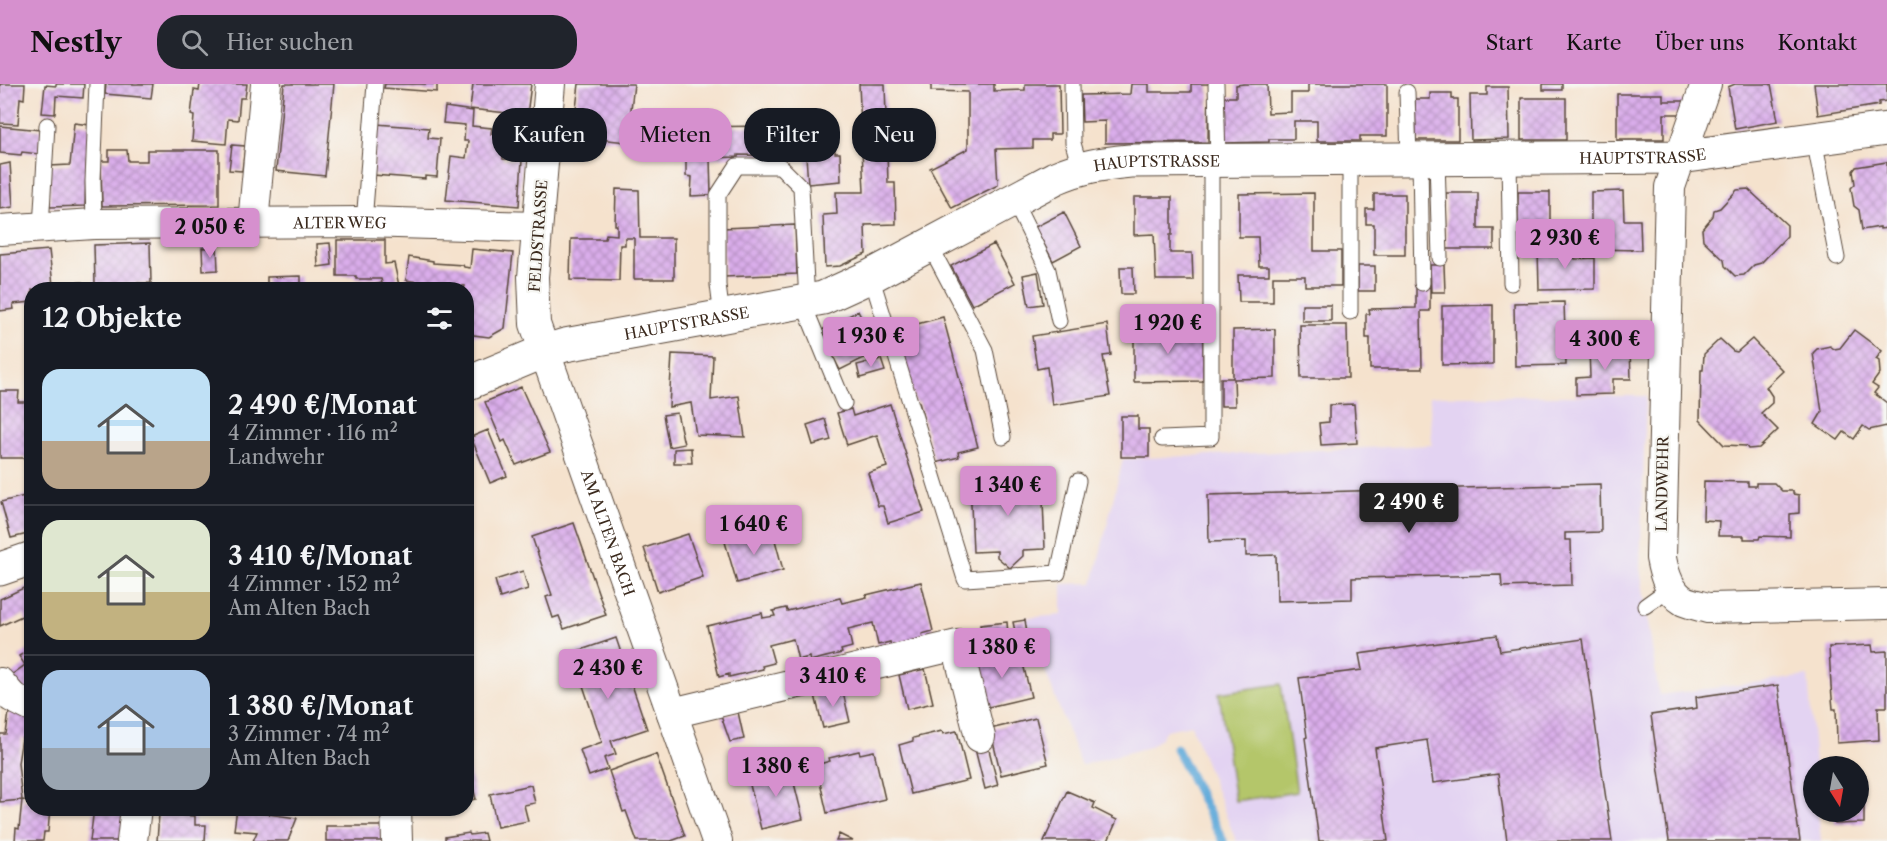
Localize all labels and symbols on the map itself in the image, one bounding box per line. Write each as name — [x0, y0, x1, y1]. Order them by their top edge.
street label: HAUPTSTRASSE — [1579, 144, 1707, 167]
street label: HAUPTSTRASSE — [1092, 151, 1220, 175]
street label: FELDSTRASSE — [525, 179, 551, 293]
pin: 2 050 € — [155, 208, 265, 259]
street label: ALTER WEG — [292, 212, 387, 232]
pin: 2 930 € — [1510, 219, 1620, 270]
street label: HAUPTSTRASSE — [622, 302, 751, 344]
pin: 1 920 € — [1113, 304, 1223, 355]
pin: 1 930 € — [816, 317, 926, 368]
pin: 4 300 € — [1550, 320, 1660, 371]
street label: LANDWEHR — [1652, 435, 1672, 532]
street label: AM ALTEN BACH — [577, 466, 639, 598]
pin: 1 340 € — [953, 466, 1063, 517]
pin: 2 490 € — [1354, 483, 1464, 534]
pin: 1 640 € — [699, 505, 809, 556]
pin: 1 380 € — [947, 628, 1057, 679]
pin: 2 430 € — [553, 649, 663, 700]
pin: 3 410 € — [778, 657, 888, 708]
pin: 1 380 € — [721, 747, 831, 798]
north arrow — [1803, 756, 1869, 822]

